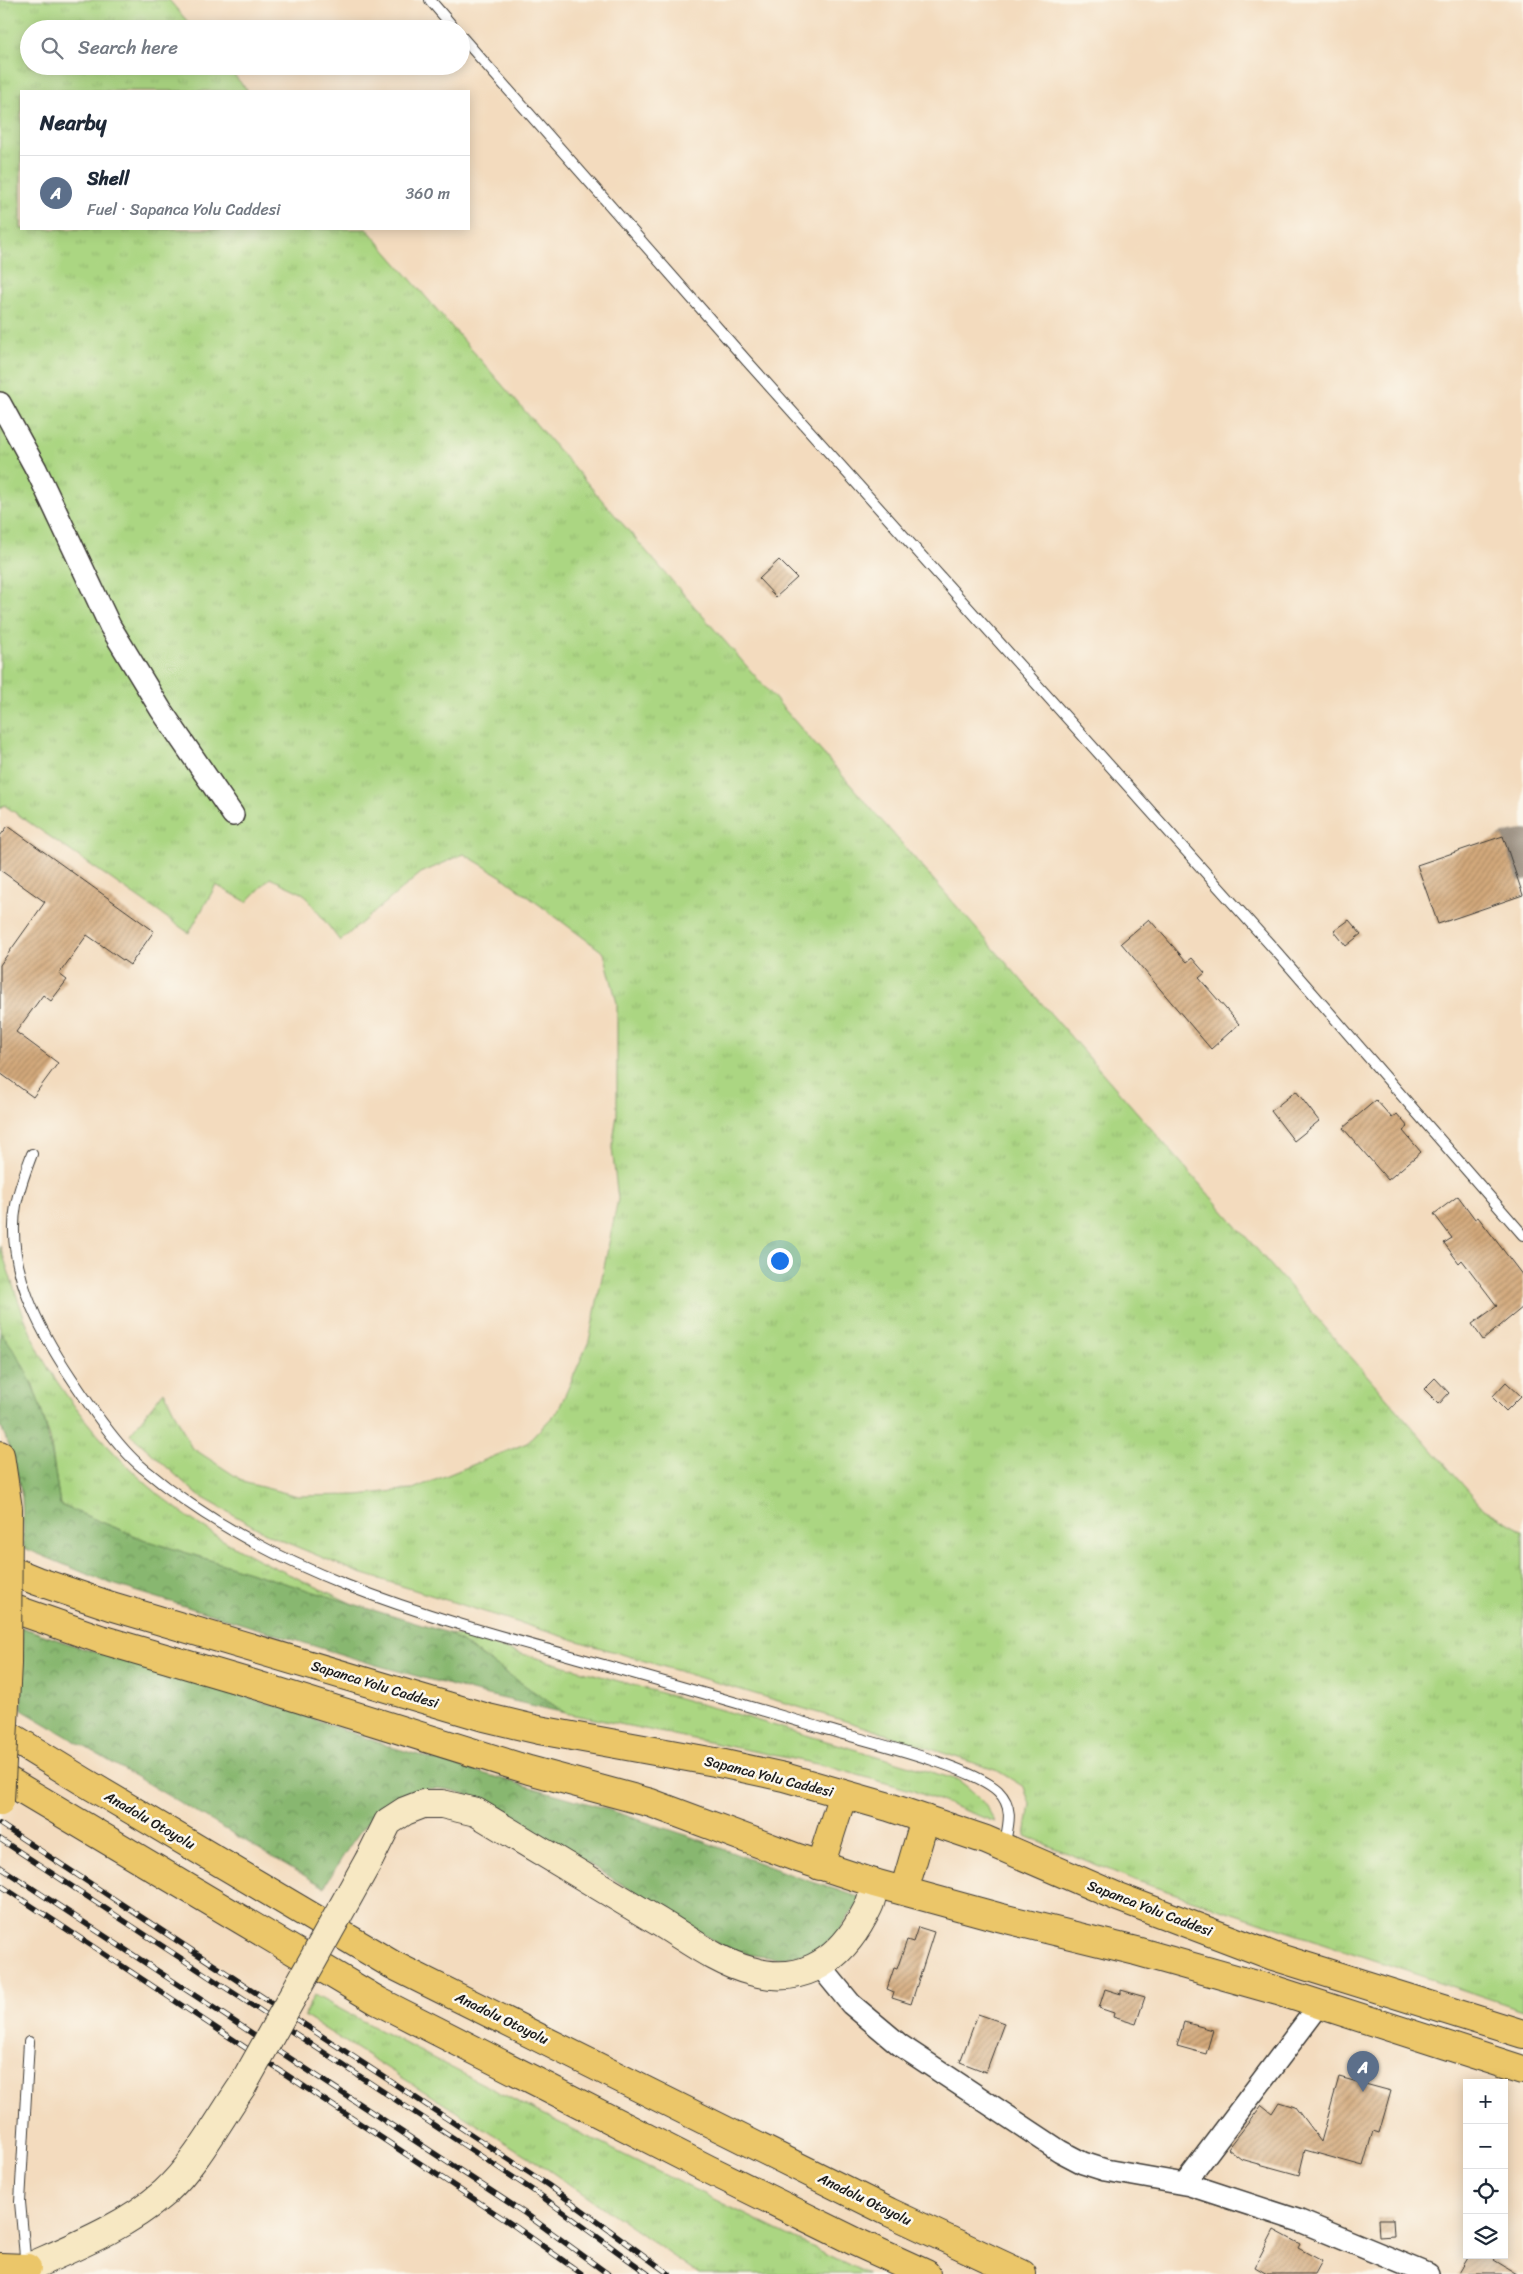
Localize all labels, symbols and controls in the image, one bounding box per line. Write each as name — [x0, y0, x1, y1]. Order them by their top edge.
search box — [20, 20, 470, 75]
text: Search here — [78, 31, 178, 64]
icon: search — [38, 34, 66, 62]
text: Nearby — [40, 104, 106, 142]
text: Shell — [87, 162, 129, 195]
text: A — [51, 179, 61, 208]
text: 360 m — [406, 179, 450, 208]
text: Fuel · Sapanca Yolu Caddesi — [87, 195, 280, 224]
your location — [767, 1248, 793, 1274]
street label: Sapanca Yolu Caddesi — [308, 1653, 443, 1716]
street label: Sapanca Yolu Caddesi — [702, 1748, 837, 1805]
street label: Anadolu Otoyolu — [99, 1784, 200, 1857]
street label: Sapanca Yolu Caddesi — [1084, 1873, 1217, 1944]
street label: Anadolu Otoyolu — [450, 1985, 553, 2052]
pin: A — [1347, 2051, 1379, 2092]
map controls — [1463, 2079, 1508, 2259]
button: + — [1463, 2079, 1508, 2124]
button: − — [1463, 2124, 1508, 2169]
street label: Anadolu Otoyolu — [813, 2166, 916, 2233]
button: locate — [1463, 2169, 1508, 2214]
button: layers — [1463, 2214, 1508, 2259]

